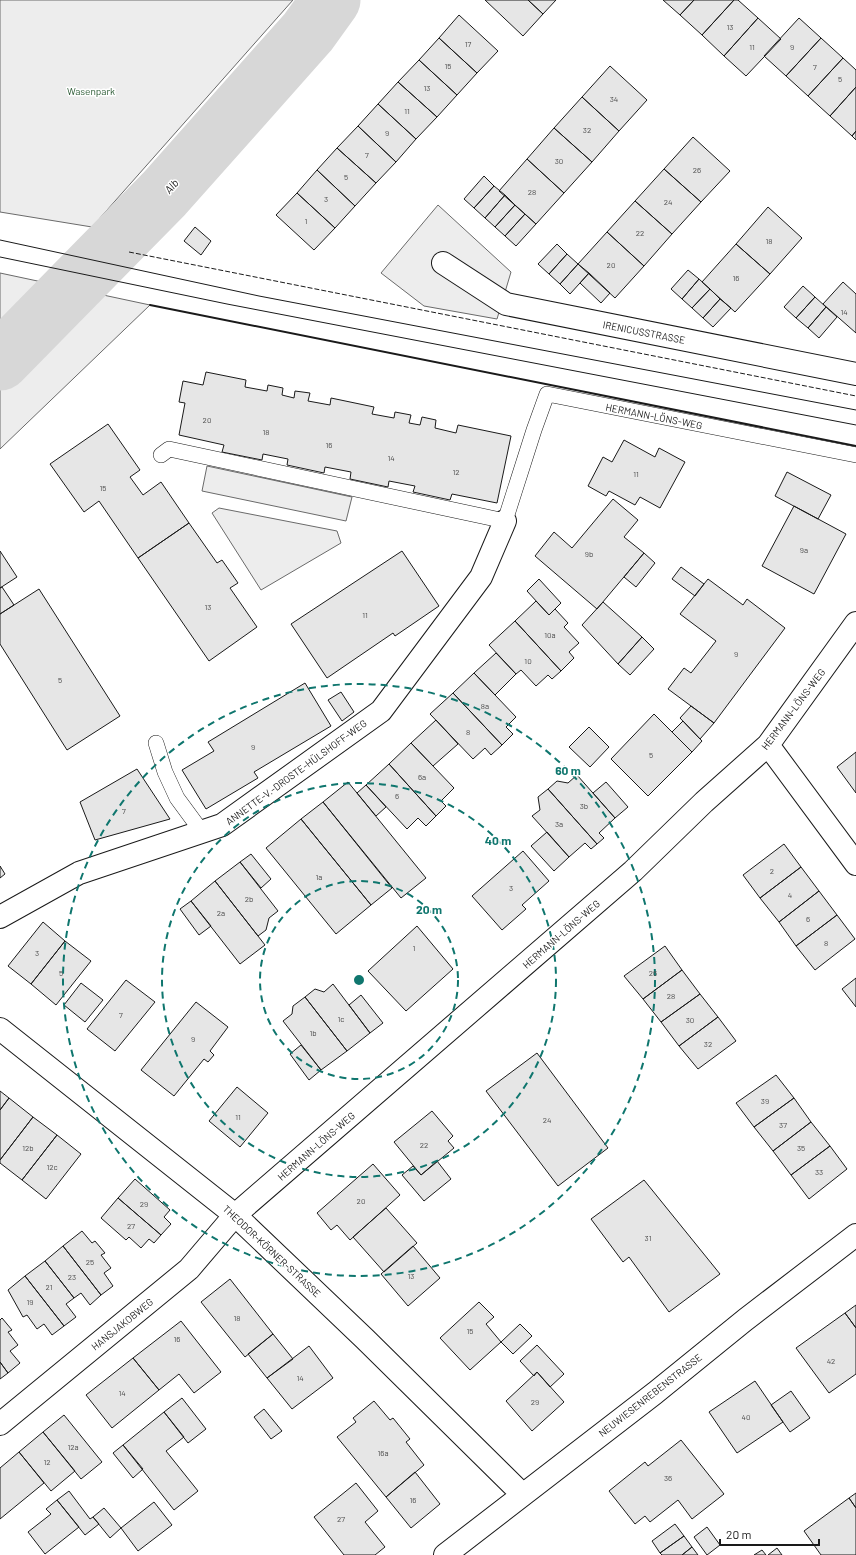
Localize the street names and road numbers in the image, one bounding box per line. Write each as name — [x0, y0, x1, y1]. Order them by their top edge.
street label: IRENICUSSTRASSE — [602, 318, 686, 346]
street label: HERMANN-LÖNS-WEG — [605, 401, 703, 431]
street label: HERMANN-LÖNS-WEG — [759, 666, 827, 752]
street label: ANNETTE-V.-DROSTE-HÜLSHOFF-WEG — [223, 717, 369, 827]
street label: HERMANN-LÖNS-WEG — [520, 897, 602, 971]
street label: HERMANN-LÖNS-WEG — [275, 1109, 357, 1183]
street label: THEODOR-KÖRNER-STRASSE — [221, 1203, 323, 1299]
street label: HANSJAKOBWEG — [89, 1295, 155, 1353]
street label: NEUWIESENREBENSTRASSE — [596, 1351, 704, 1439]

